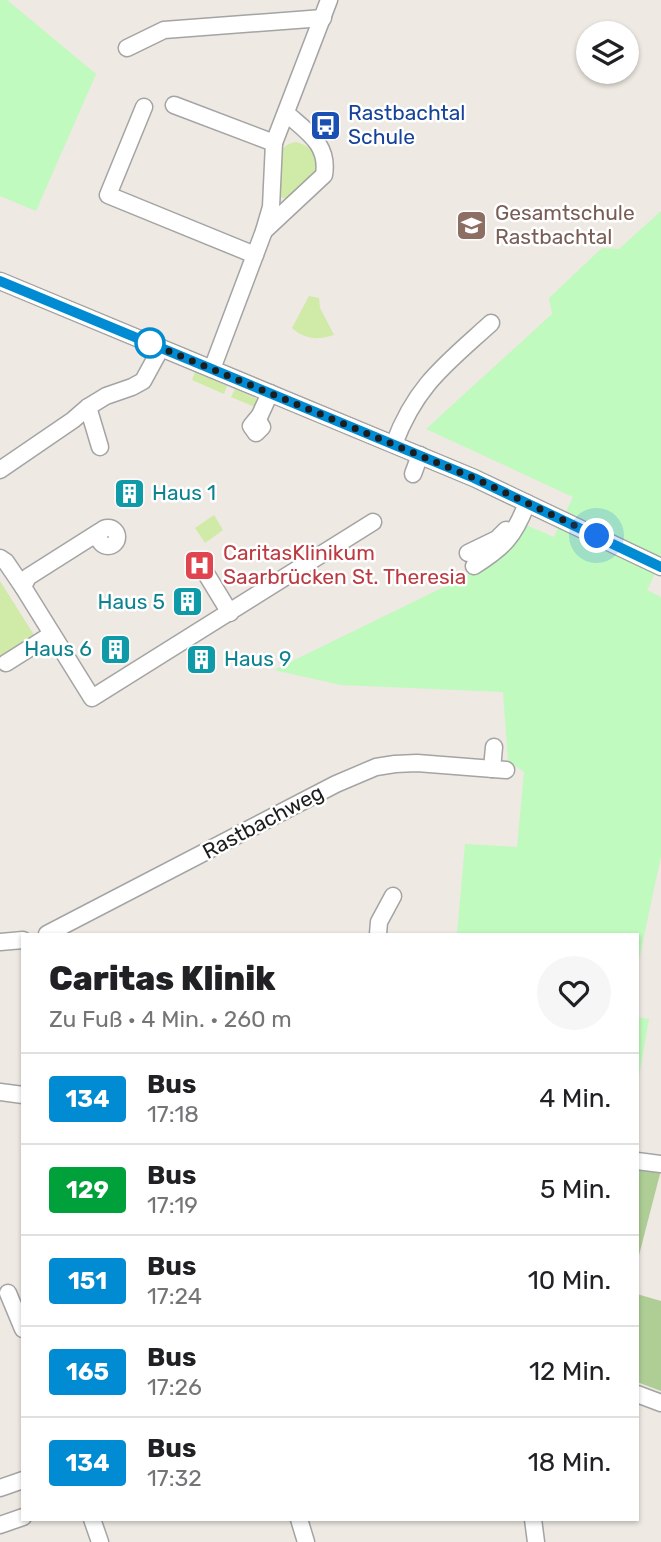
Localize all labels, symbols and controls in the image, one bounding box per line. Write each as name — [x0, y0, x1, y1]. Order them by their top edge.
map controls — [576, 21, 639, 84]
button: layers — [576, 21, 639, 84]
place label: Rastbachtal Schule — [348, 100, 465, 149]
bus stop icon: Rastbachtal Schule — [308, 108, 342, 142]
place label: Gesamtschule Rastbachtal — [495, 200, 635, 249]
school or university icon: Gesamtschule Rastbachtal — [455, 208, 489, 242]
unlabelled marker — [135, 328, 165, 358]
building icon: Haus 1 — [112, 476, 146, 510]
place label: Haus 1 — [152, 480, 216, 505]
your location — [579, 518, 614, 553]
place label: CaritasKlinikum Saarbrücken St. Theresia — [223, 540, 466, 589]
hospital icon: CaritasKlinikum Saarbrücken St. Theresia — [183, 548, 217, 582]
building icon: Haus 5 — [171, 585, 205, 619]
place label: Haus 5 — [97, 589, 165, 614]
building icon: Haus 6 — [98, 632, 132, 666]
place label: Haus 6 — [24, 636, 92, 661]
building icon: Haus 9 — [184, 642, 218, 676]
place label: Haus 9 — [224, 646, 292, 671]
street label: Rastbachweg — [198, 779, 328, 864]
button: heart — [537, 956, 611, 1030]
text: Caritas Klinik — [49, 959, 276, 998]
text: Zu Fuß · 4 Min. · 260 m — [49, 1005, 292, 1033]
text: Bus — [147, 1069, 196, 1100]
text: 4 Min. — [539, 1083, 611, 1114]
text: 134 — [65, 1085, 110, 1113]
text: 17:18 — [147, 1100, 199, 1128]
text: Bus — [147, 1160, 196, 1191]
text: 5 Min. — [540, 1174, 611, 1205]
text: 129 — [66, 1176, 109, 1204]
text: 17:19 — [147, 1191, 198, 1219]
text: Bus — [147, 1251, 196, 1282]
text: 10 Min. — [528, 1265, 611, 1296]
text: 151 — [68, 1267, 107, 1295]
text: 17:24 — [147, 1282, 202, 1310]
text: Bus — [147, 1342, 196, 1373]
text: 12 Min. — [529, 1356, 611, 1387]
text: 165 — [66, 1358, 109, 1386]
text: 17:26 — [147, 1373, 202, 1401]
text: Bus — [147, 1433, 196, 1464]
text: 18 Min. — [528, 1447, 611, 1478]
text: 134 — [65, 1449, 110, 1477]
text: 17:32 — [147, 1464, 202, 1492]

